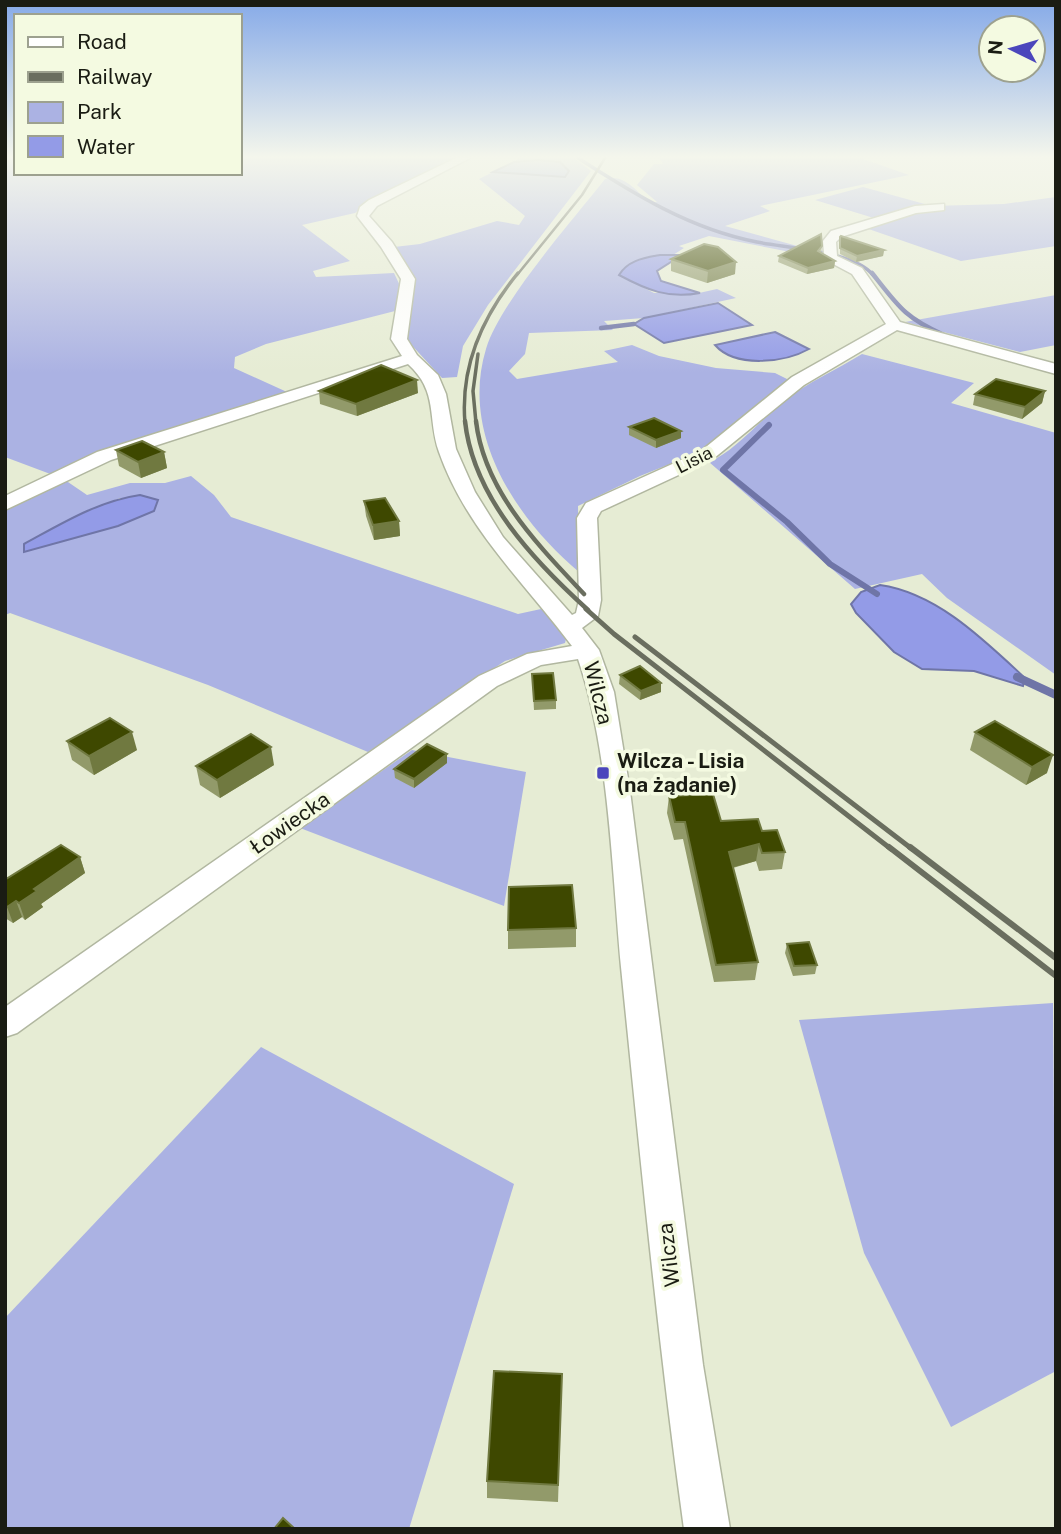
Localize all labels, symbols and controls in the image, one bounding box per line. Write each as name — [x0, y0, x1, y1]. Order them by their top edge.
legend — [14, 14, 242, 175]
north arrow — [977, 14, 1047, 84]
text: Road — [77, 29, 127, 54]
text: N — [983, 39, 1007, 56]
text: Railway — [77, 64, 153, 89]
text: Park — [77, 99, 122, 124]
text: Water — [77, 134, 135, 159]
street label: Lisia — [672, 441, 716, 478]
street label: Wilcza — [579, 659, 618, 727]
place label: Wilcza - Lisia (na żądanie) — [617, 748, 744, 797]
marker: Wilcza - Lisia (na żądanie) — [595, 765, 611, 781]
street label: Łowiecka — [245, 786, 334, 859]
street label: Wilcza — [652, 1222, 685, 1288]

